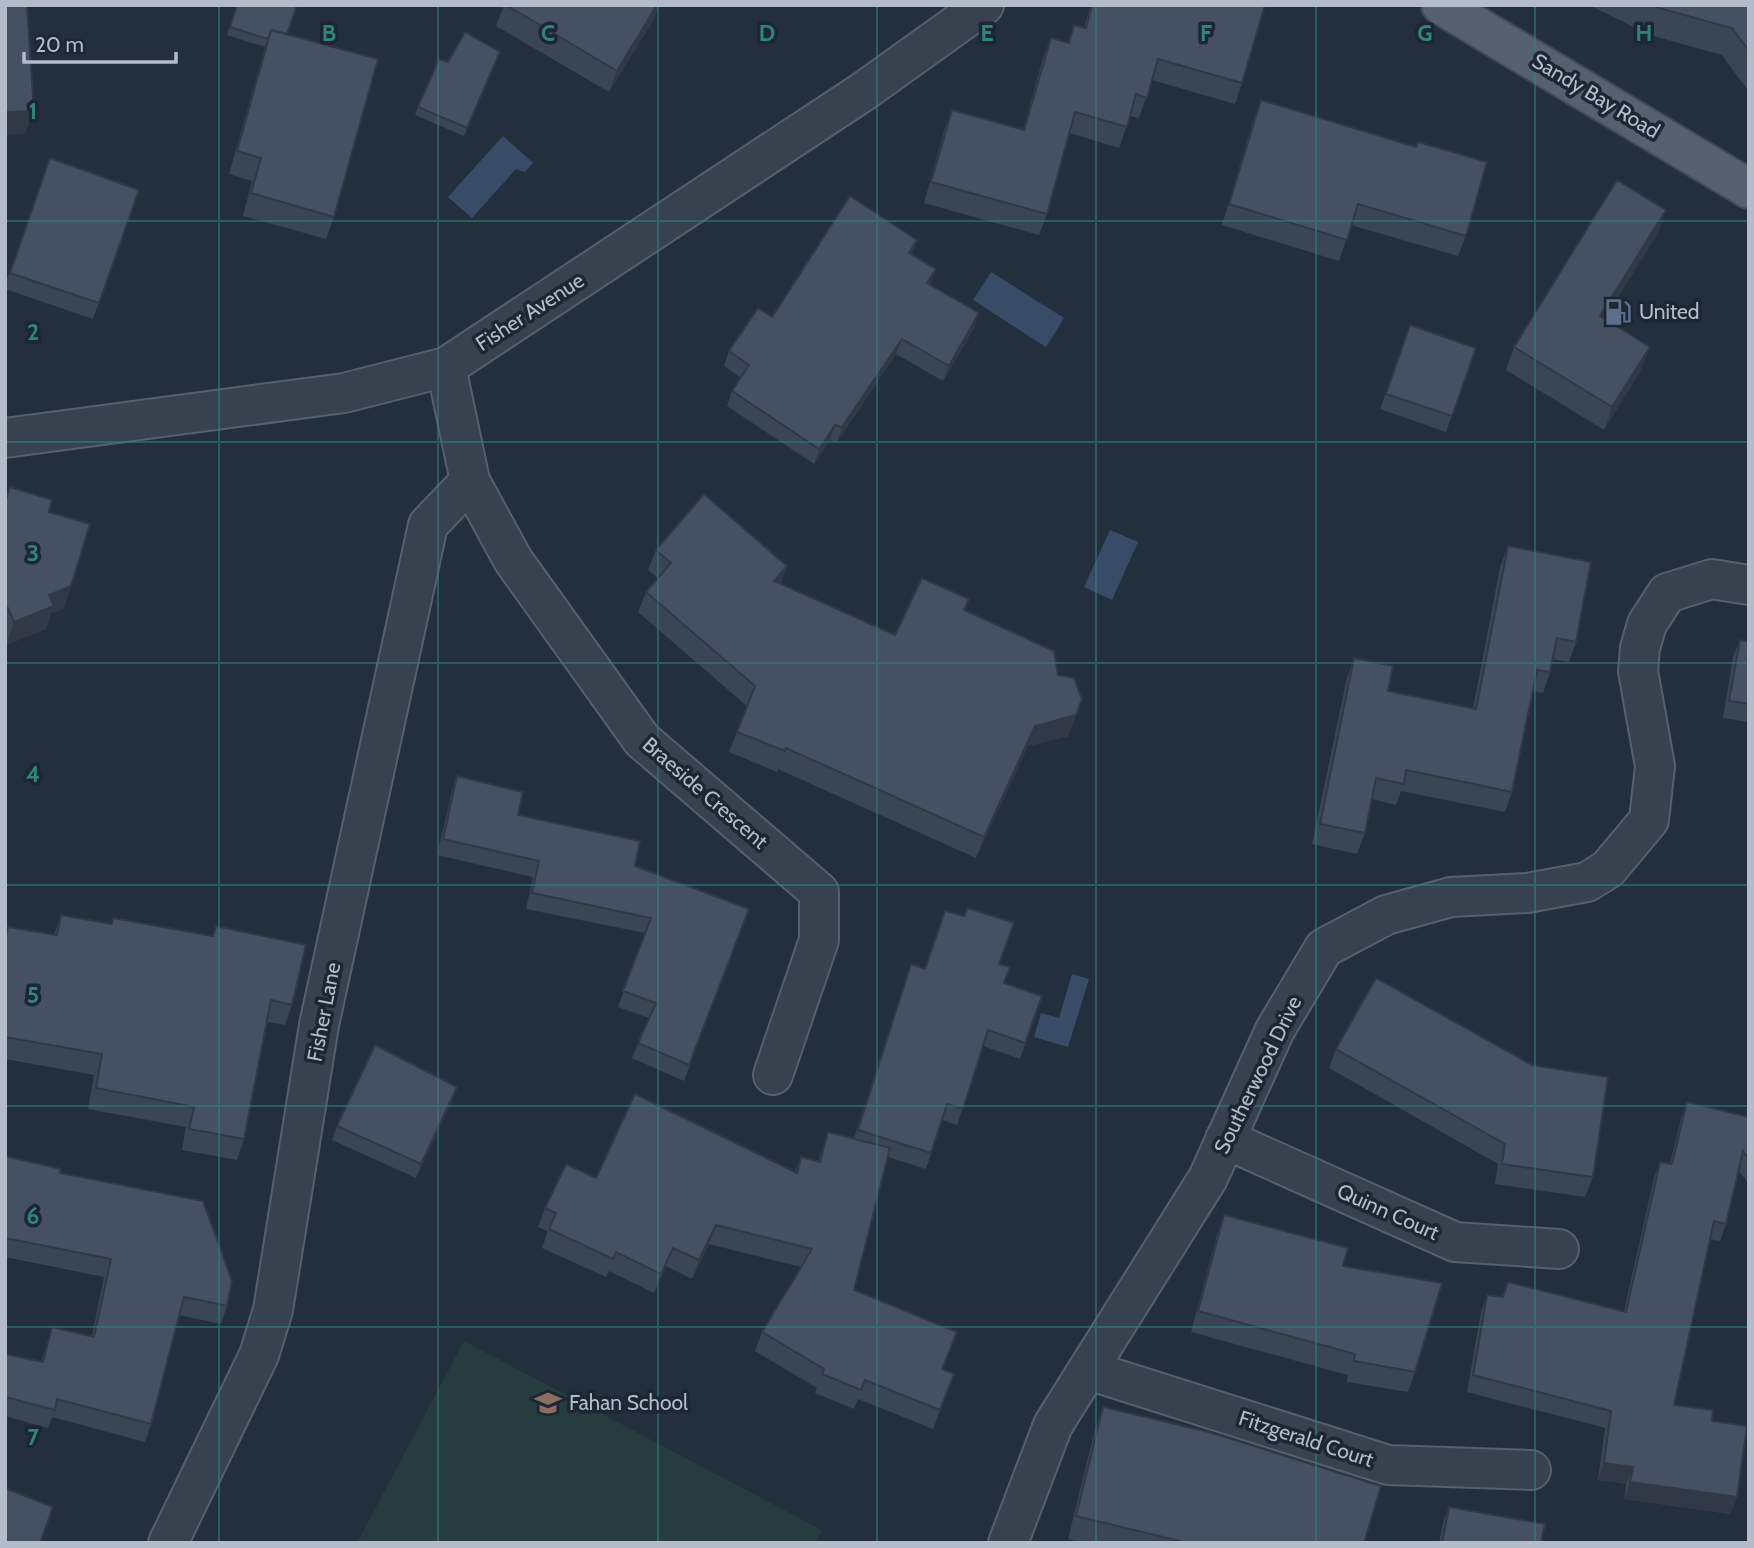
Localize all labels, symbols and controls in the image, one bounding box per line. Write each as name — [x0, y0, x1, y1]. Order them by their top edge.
text: B — [322, 19, 336, 47]
text: C — [541, 19, 555, 47]
text: D — [759, 19, 775, 47]
text: E — [980, 19, 994, 47]
text: F — [1200, 19, 1212, 47]
text: G — [1417, 19, 1433, 47]
text: H — [1636, 19, 1652, 47]
scale bar — [24, 21, 177, 65]
text: 20 m — [35, 32, 84, 57]
street label: Sandy Bay Road — [1528, 48, 1664, 143]
text: 1 — [29, 97, 37, 125]
street label: Fisher Avenue — [471, 267, 589, 356]
fuel station icon: United — [1603, 297, 1633, 327]
place label: United — [1639, 299, 1699, 324]
text: 2 — [27, 318, 39, 346]
text: 3 — [27, 539, 39, 567]
street label: Braeside Crescent — [638, 732, 773, 854]
text: 4 — [26, 760, 40, 788]
street label: Fisher Lane — [302, 960, 345, 1064]
text: 5 — [27, 981, 39, 1009]
street label: Southerwood Drive — [1209, 992, 1307, 1158]
street label: Quinn Court — [1333, 1178, 1443, 1245]
text: 6 — [27, 1202, 39, 1230]
school or university icon: Fahan School — [533, 1388, 563, 1418]
place label: Fahan School — [569, 1390, 688, 1415]
street label: Fitzgerald Court — [1236, 1405, 1377, 1472]
text: 7 — [27, 1423, 39, 1451]

